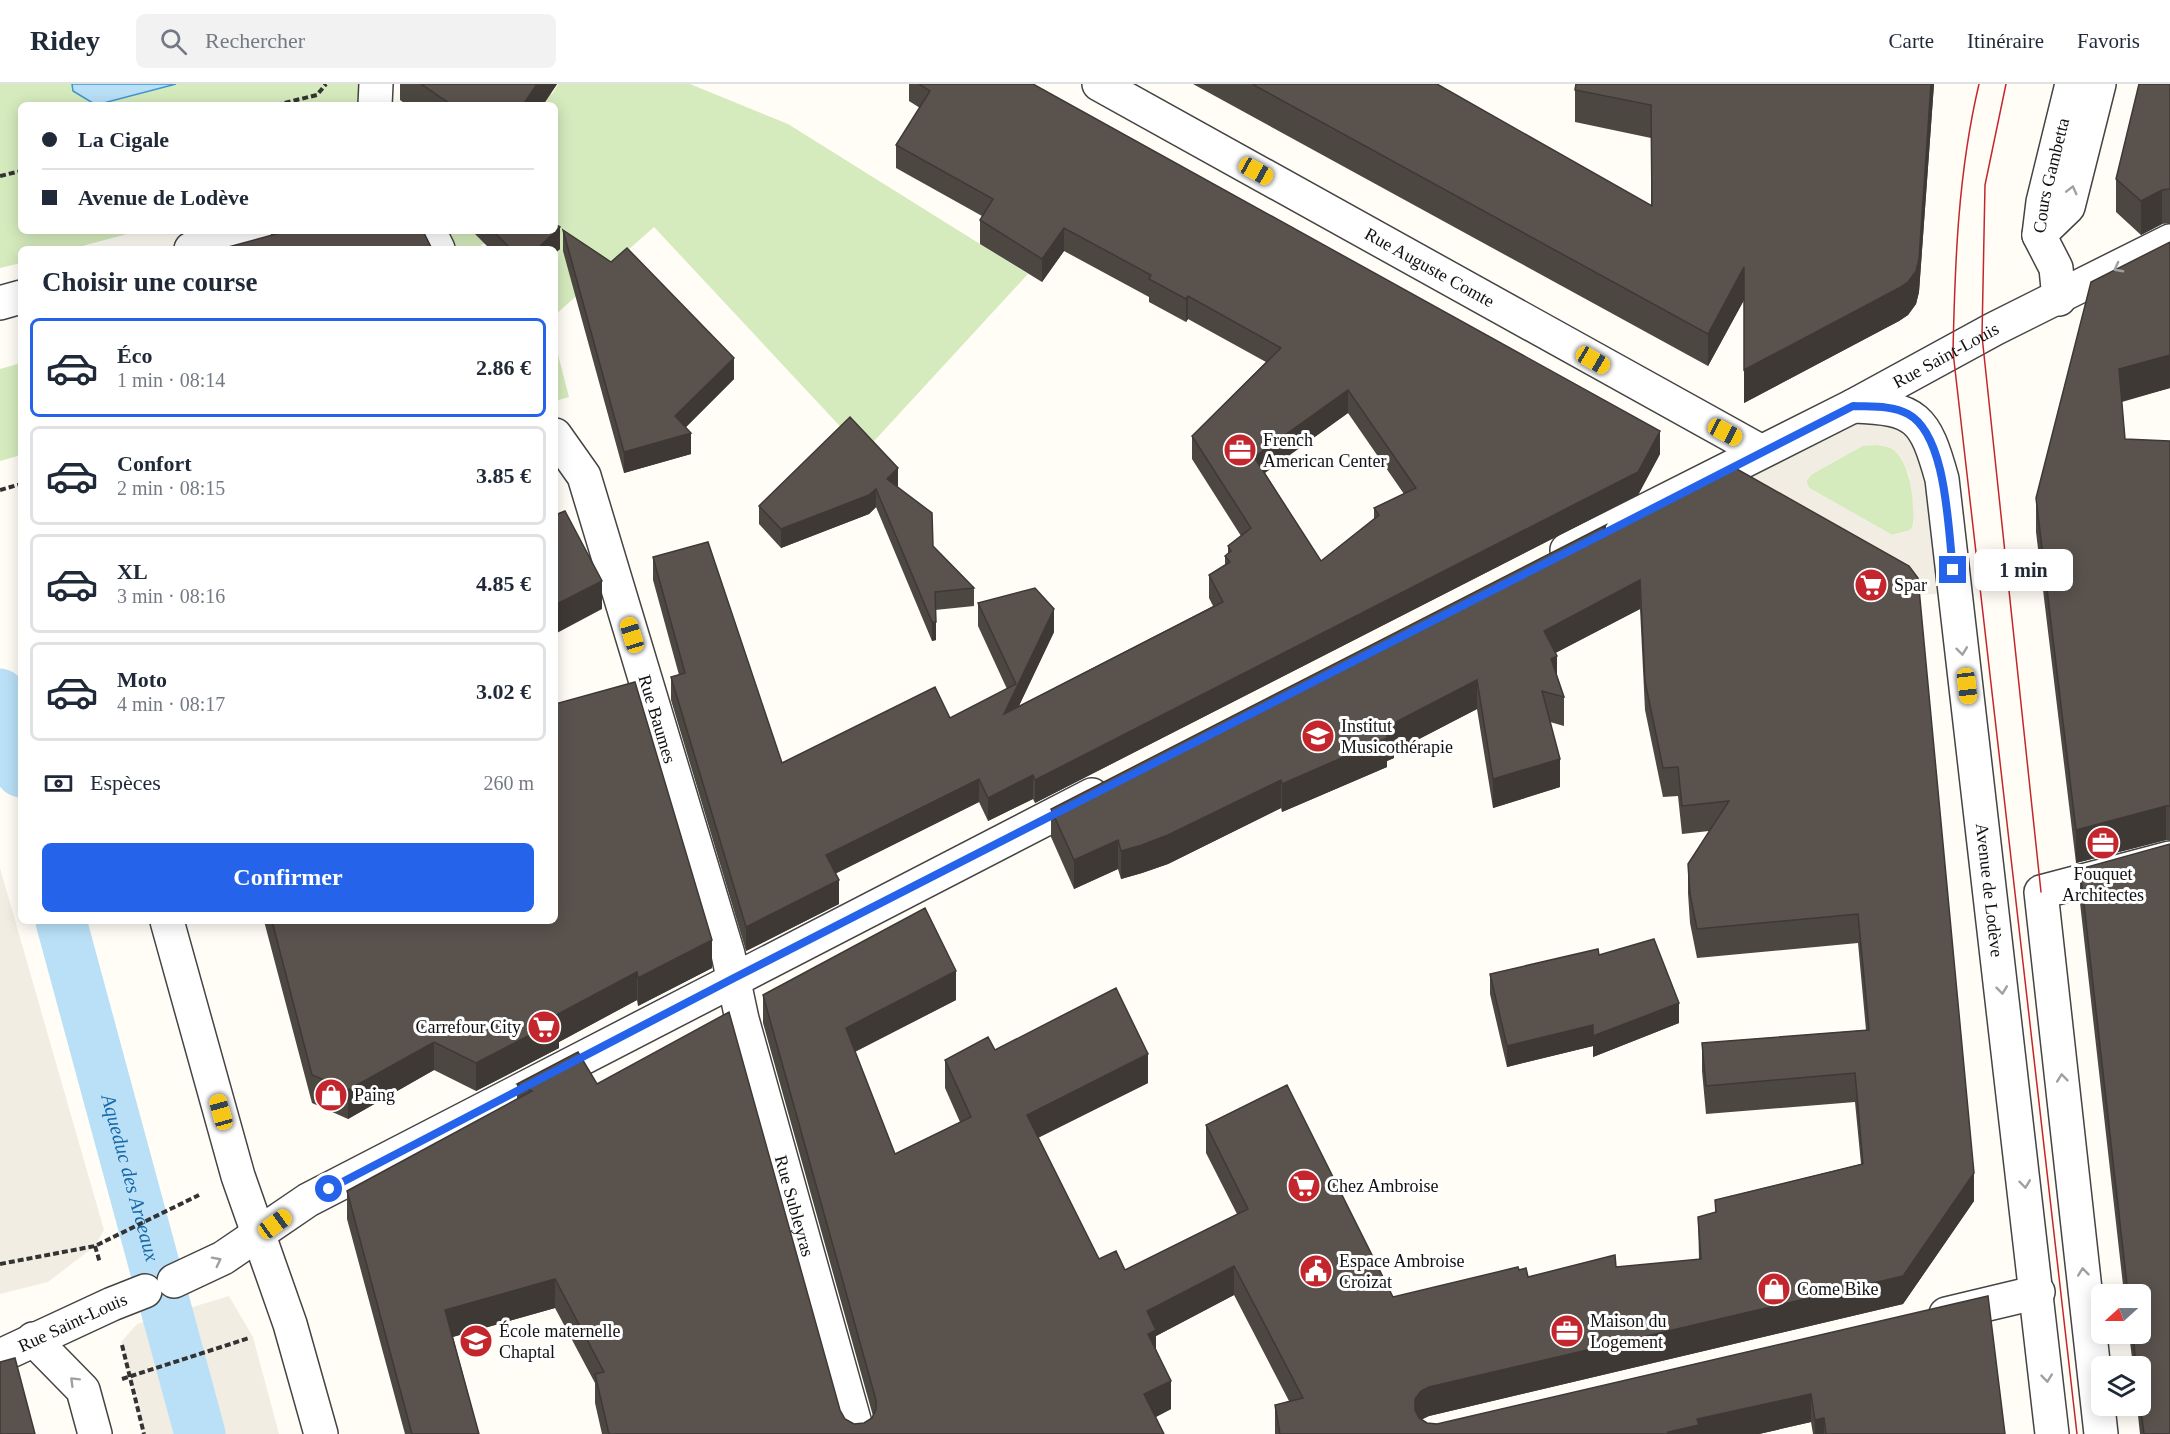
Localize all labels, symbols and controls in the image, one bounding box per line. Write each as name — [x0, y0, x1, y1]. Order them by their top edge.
search box — [136, 14, 556, 68]
text: Ridey — [30, 25, 100, 56]
icon: search — [157, 25, 190, 58]
text: Rechercher — [205, 28, 305, 53]
text: Carte — [1889, 29, 1934, 53]
text: Itinéraire — [1967, 29, 2044, 53]
text: Favoris — [2077, 29, 2140, 53]
street label: Cours Gambetta — [2029, 116, 2073, 234]
text: La Cigale — [78, 127, 169, 152]
car — [1236, 154, 1276, 188]
text: Avenue de Lodève — [78, 185, 249, 210]
one-way arrow — [2065, 185, 2078, 195]
street label: Rue Auguste Comte — [1361, 224, 1498, 311]
one-way arrow — [2113, 260, 2124, 272]
text: Choisir une course — [42, 267, 258, 297]
street label: Rue Saint-Louis — [1889, 318, 2002, 392]
icon: car — [45, 341, 99, 395]
text: Éco — [117, 343, 152, 368]
car — [1573, 343, 1613, 377]
text: 2.86 € — [476, 355, 531, 380]
text: 1 min · 08:14 — [117, 369, 225, 391]
car — [1705, 416, 1745, 448]
place label: French American Center — [1263, 430, 1386, 471]
office icon: French American Center — [1222, 432, 1258, 468]
icon: car — [45, 449, 99, 503]
text: Confort — [117, 451, 192, 476]
text: 3.85 € — [476, 463, 531, 488]
text: 2 min · 08:15 — [117, 477, 225, 499]
callout: 1 min — [1974, 549, 2073, 591]
route end — [1939, 556, 1966, 583]
icon: car — [45, 557, 99, 611]
text: XL — [117, 559, 148, 584]
text: 1 min — [1999, 559, 2048, 581]
supermarket icon: Spar — [1853, 567, 1889, 603]
text: 4.85 € — [476, 571, 531, 596]
place label: Spar — [1894, 575, 1927, 595]
text: 3 min · 08:16 — [117, 585, 225, 607]
car — [618, 615, 646, 655]
one-way arrow — [1956, 646, 1968, 655]
icon: car — [45, 665, 99, 719]
text: Moto — [117, 667, 167, 692]
car — [1956, 667, 1978, 705]
street label: Rue Baumes — [634, 672, 680, 766]
text: 3.02 € — [476, 679, 531, 704]
text: 4 min · 08:17 — [117, 693, 225, 715]
place label: Institut Musicothérapie — [1341, 716, 1453, 757]
school or university icon: Institut Musicothérapie — [1300, 718, 1336, 754]
icon: cash — [42, 767, 75, 800]
text: Espèces — [90, 770, 161, 795]
text: 260 m — [483, 772, 534, 794]
street label: Avenue de Lodève — [1972, 822, 2007, 958]
office icon: Fouquet Architectes — [2085, 825, 2121, 861]
button: Confirmer — [42, 843, 534, 912]
place label: Fouquet Architectes — [2062, 864, 2144, 905]
one-way arrow — [1996, 986, 2008, 995]
supermarket icon: Carrefour City — [526, 1009, 562, 1045]
place label: Carrefour City — [416, 1017, 521, 1037]
one-way arrow — [2056, 1073, 2069, 1082]
shop icon: Paing — [313, 1077, 349, 1113]
place label: Paing — [354, 1085, 395, 1105]
water label: Aqueduc des Arceaux — [97, 1090, 164, 1264]
car — [207, 1092, 235, 1132]
street label: Rue Subleyras — [771, 1153, 818, 1259]
supermarket icon: Chez Ambroise — [1286, 1168, 1322, 1204]
route start — [315, 1175, 342, 1202]
place label: Chez Ambroise — [1327, 1176, 1438, 1196]
one-way arrow — [2018, 1179, 2031, 1189]
car — [255, 1206, 295, 1242]
place label: Espace Ambroise Croizat — [1339, 1251, 1464, 1292]
public building icon: Espace Ambroise Croizat — [1298, 1253, 1334, 1289]
one-way arrow — [211, 1256, 222, 1268]
one-way arrow — [2077, 1267, 2090, 1276]
shop icon: Come Bike — [1756, 1271, 1792, 1307]
place label: Come Bike — [1797, 1279, 1879, 1299]
north arrow — [2091, 1284, 2151, 1344]
map controls — [2091, 1284, 2151, 1416]
street label: Rue Saint-Louis — [15, 1289, 130, 1356]
place label: Maison du Logement — [1590, 1311, 1667, 1352]
office icon: Maison du Logement — [1549, 1313, 1585, 1349]
place label: École maternelle Chaptal — [499, 1320, 620, 1362]
school or university icon: École maternelle Chaptal — [458, 1323, 494, 1359]
button: layers — [2091, 1356, 2151, 1416]
one-way arrow — [2040, 1373, 2053, 1382]
one-way arrow — [70, 1377, 81, 1387]

